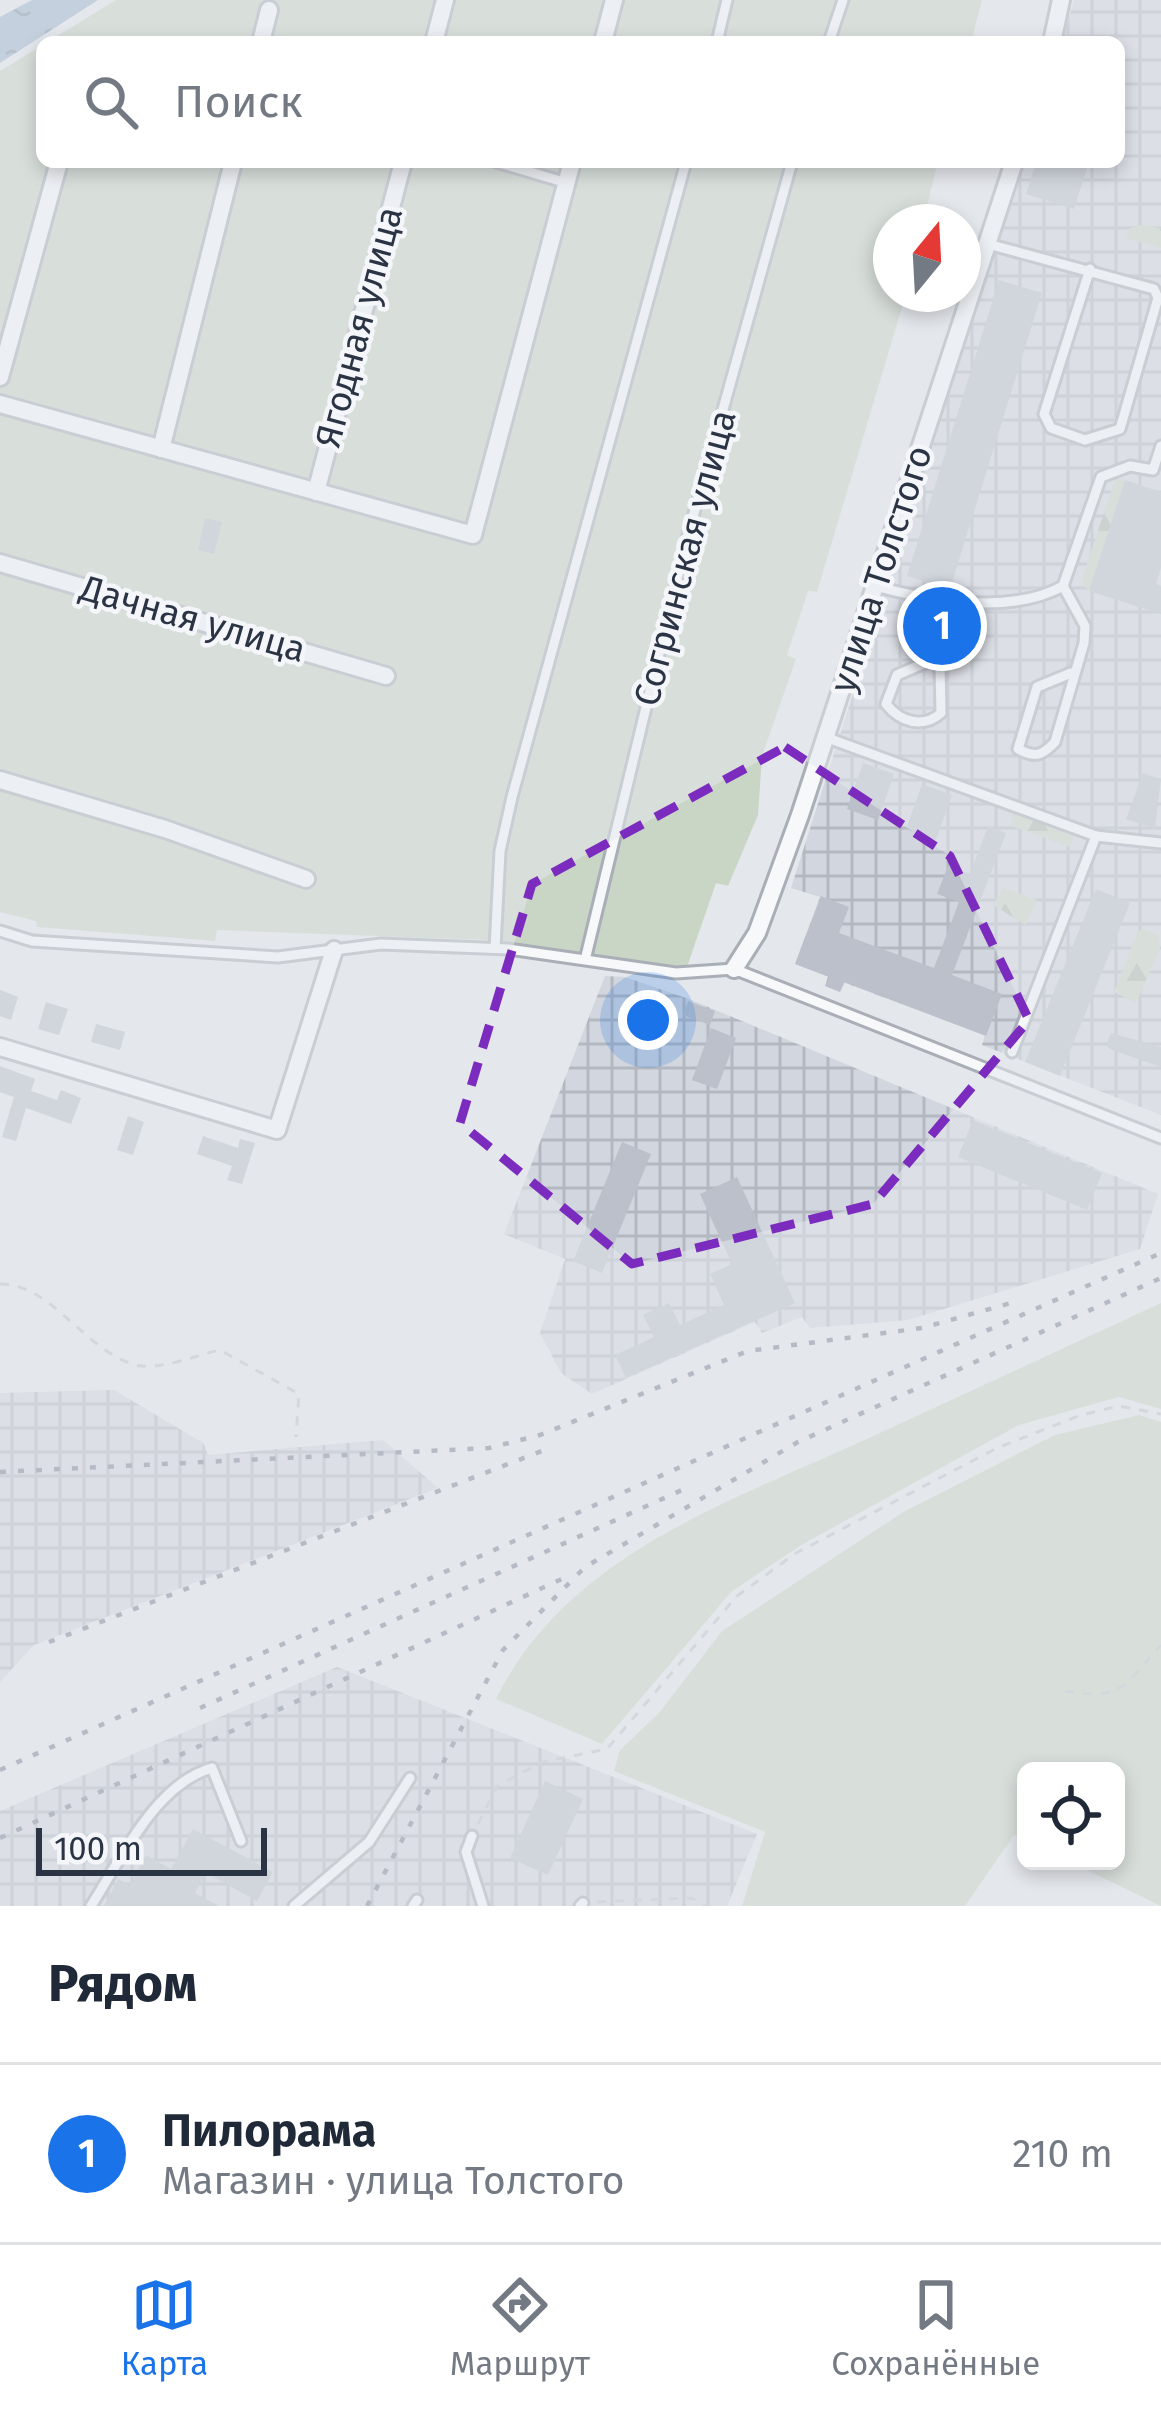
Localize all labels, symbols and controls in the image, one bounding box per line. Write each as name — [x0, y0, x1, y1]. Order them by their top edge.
search box — [36, 36, 1125, 168]
icon: search — [78, 69, 144, 135]
text: Поиск — [174, 75, 303, 129]
street label: Ягодная улица — [306, 202, 412, 452]
north arrow — [873, 204, 981, 312]
street label: Согринская улица — [624, 405, 746, 711]
street label: улица Толстого — [820, 440, 942, 698]
street label: Дачная улица — [74, 566, 311, 672]
pin: 1 — [903, 581, 981, 671]
your location — [618, 990, 678, 1050]
map controls — [1017, 1762, 1125, 1870]
button: locate — [1017, 1762, 1125, 1870]
scale bar — [36, 1822, 267, 1875]
text: 100 m — [54, 1829, 142, 1869]
text: Рядом — [48, 1953, 197, 2015]
text: Пилорама — [162, 2104, 376, 2158]
text: 1 — [78, 2131, 96, 2177]
text: 210 m — [1012, 2131, 1113, 2177]
text: Магазин · улица Толстого — [162, 2158, 624, 2204]
tab: Карта — [121, 2272, 208, 2384]
tab: Маршрут — [450, 2272, 590, 2384]
tab: Сохранённые — [831, 2272, 1040, 2384]

